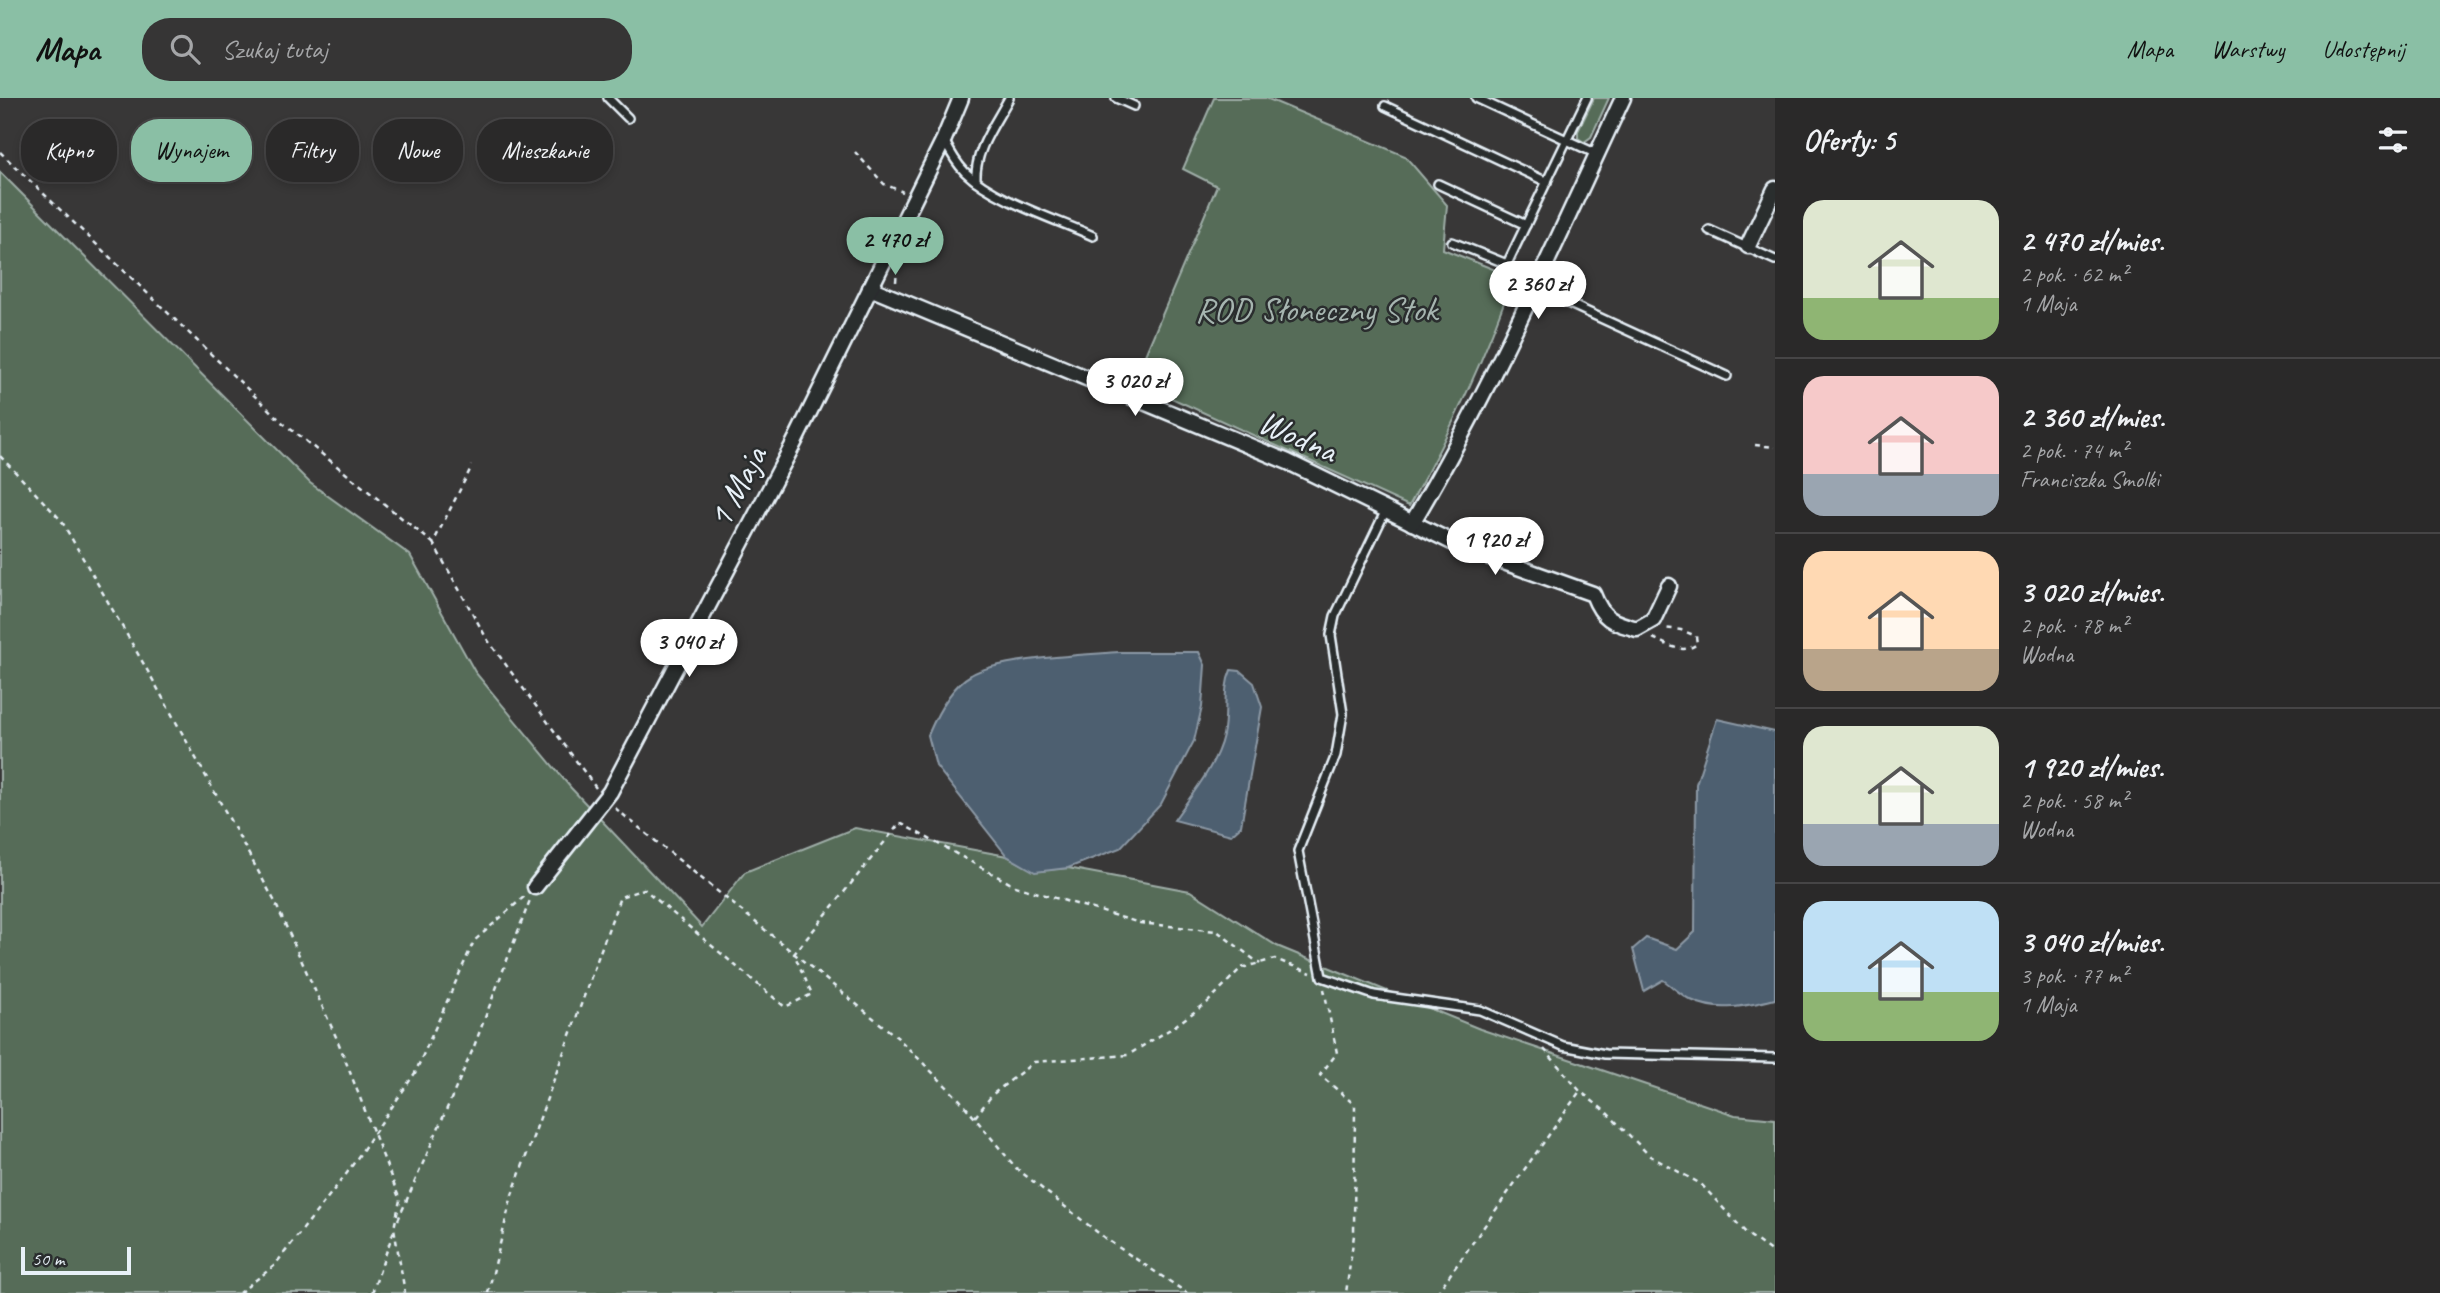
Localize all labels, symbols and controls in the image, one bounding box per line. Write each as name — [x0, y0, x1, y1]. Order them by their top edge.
search box — [142, 18, 632, 81]
text: Mapa — [35, 28, 100, 70]
icon: search — [166, 30, 204, 68]
text: Szukaj tutaj — [222, 33, 328, 66]
text: Mapa — [2127, 34, 2173, 64]
text: Warstwy — [2211, 34, 2284, 64]
text: Udostępnij — [2322, 34, 2405, 64]
chip: Kupno — [21, 119, 117, 182]
chip: Wynajem — [131, 119, 252, 182]
chip: Filtry — [266, 119, 359, 182]
chip: Nowe — [373, 119, 463, 182]
chip: Mieszkanie — [477, 119, 613, 182]
text: Oferty: 5 — [1803, 121, 1895, 159]
icon: filters — [2374, 121, 2412, 159]
pin: 2 470 zł — [823, 218, 967, 277]
text: 2 470 zł/mies. — [2020, 222, 2164, 260]
text: 2 470 zł — [863, 225, 927, 254]
icon: home — [1859, 228, 1943, 312]
text: 2 pok. · 62 m² — [2020, 260, 2128, 289]
pin: 2 360 zł — [1466, 262, 1610, 321]
text: 2 360 zł — [1505, 269, 1571, 298]
park label: ROD Słoneczny Stok — [1195, 287, 1440, 332]
text: 1 Maja — [2020, 289, 2076, 318]
pin: 3 020 zł — [1063, 358, 1207, 418]
text: 3 020 zł — [1103, 366, 1167, 395]
text: 2 360 zł/mies. — [2020, 398, 2165, 436]
street label: Wodna — [1252, 399, 1346, 474]
icon: home — [1859, 404, 1943, 488]
text: 2 pok. · 74 m² — [2020, 436, 2128, 465]
street label: 1 Maja — [697, 437, 778, 535]
text: Franciszka Smolki — [2020, 465, 2159, 494]
pin: 1 920 zł — [1423, 518, 1567, 577]
text: 1 920 zł — [1463, 525, 1527, 554]
text: 3 020 zł/mies. — [2020, 573, 2164, 611]
icon: home — [1859, 579, 1943, 663]
text: 2 pok. · 78 m² — [2020, 611, 2128, 640]
pin: 3 040 zł — [617, 620, 761, 679]
text: 3 040 zł — [657, 627, 721, 656]
text: Wodna — [2020, 640, 2073, 669]
text: 1 920 zł/mies. — [2020, 748, 2164, 786]
icon: home — [1859, 754, 1943, 838]
text: 2 pok. · 58 m² — [2020, 786, 2128, 815]
text: Wodna — [2020, 815, 2073, 844]
text: 3 040 zł/mies. — [2020, 923, 2164, 961]
icon: home — [1859, 929, 1943, 1013]
text: 3 pok. · 77 m² — [2020, 961, 2128, 990]
text: 1 Maja — [2020, 990, 2076, 1019]
scale bar — [21, 1244, 131, 1276]
text: 50 m — [32, 1247, 64, 1271]

